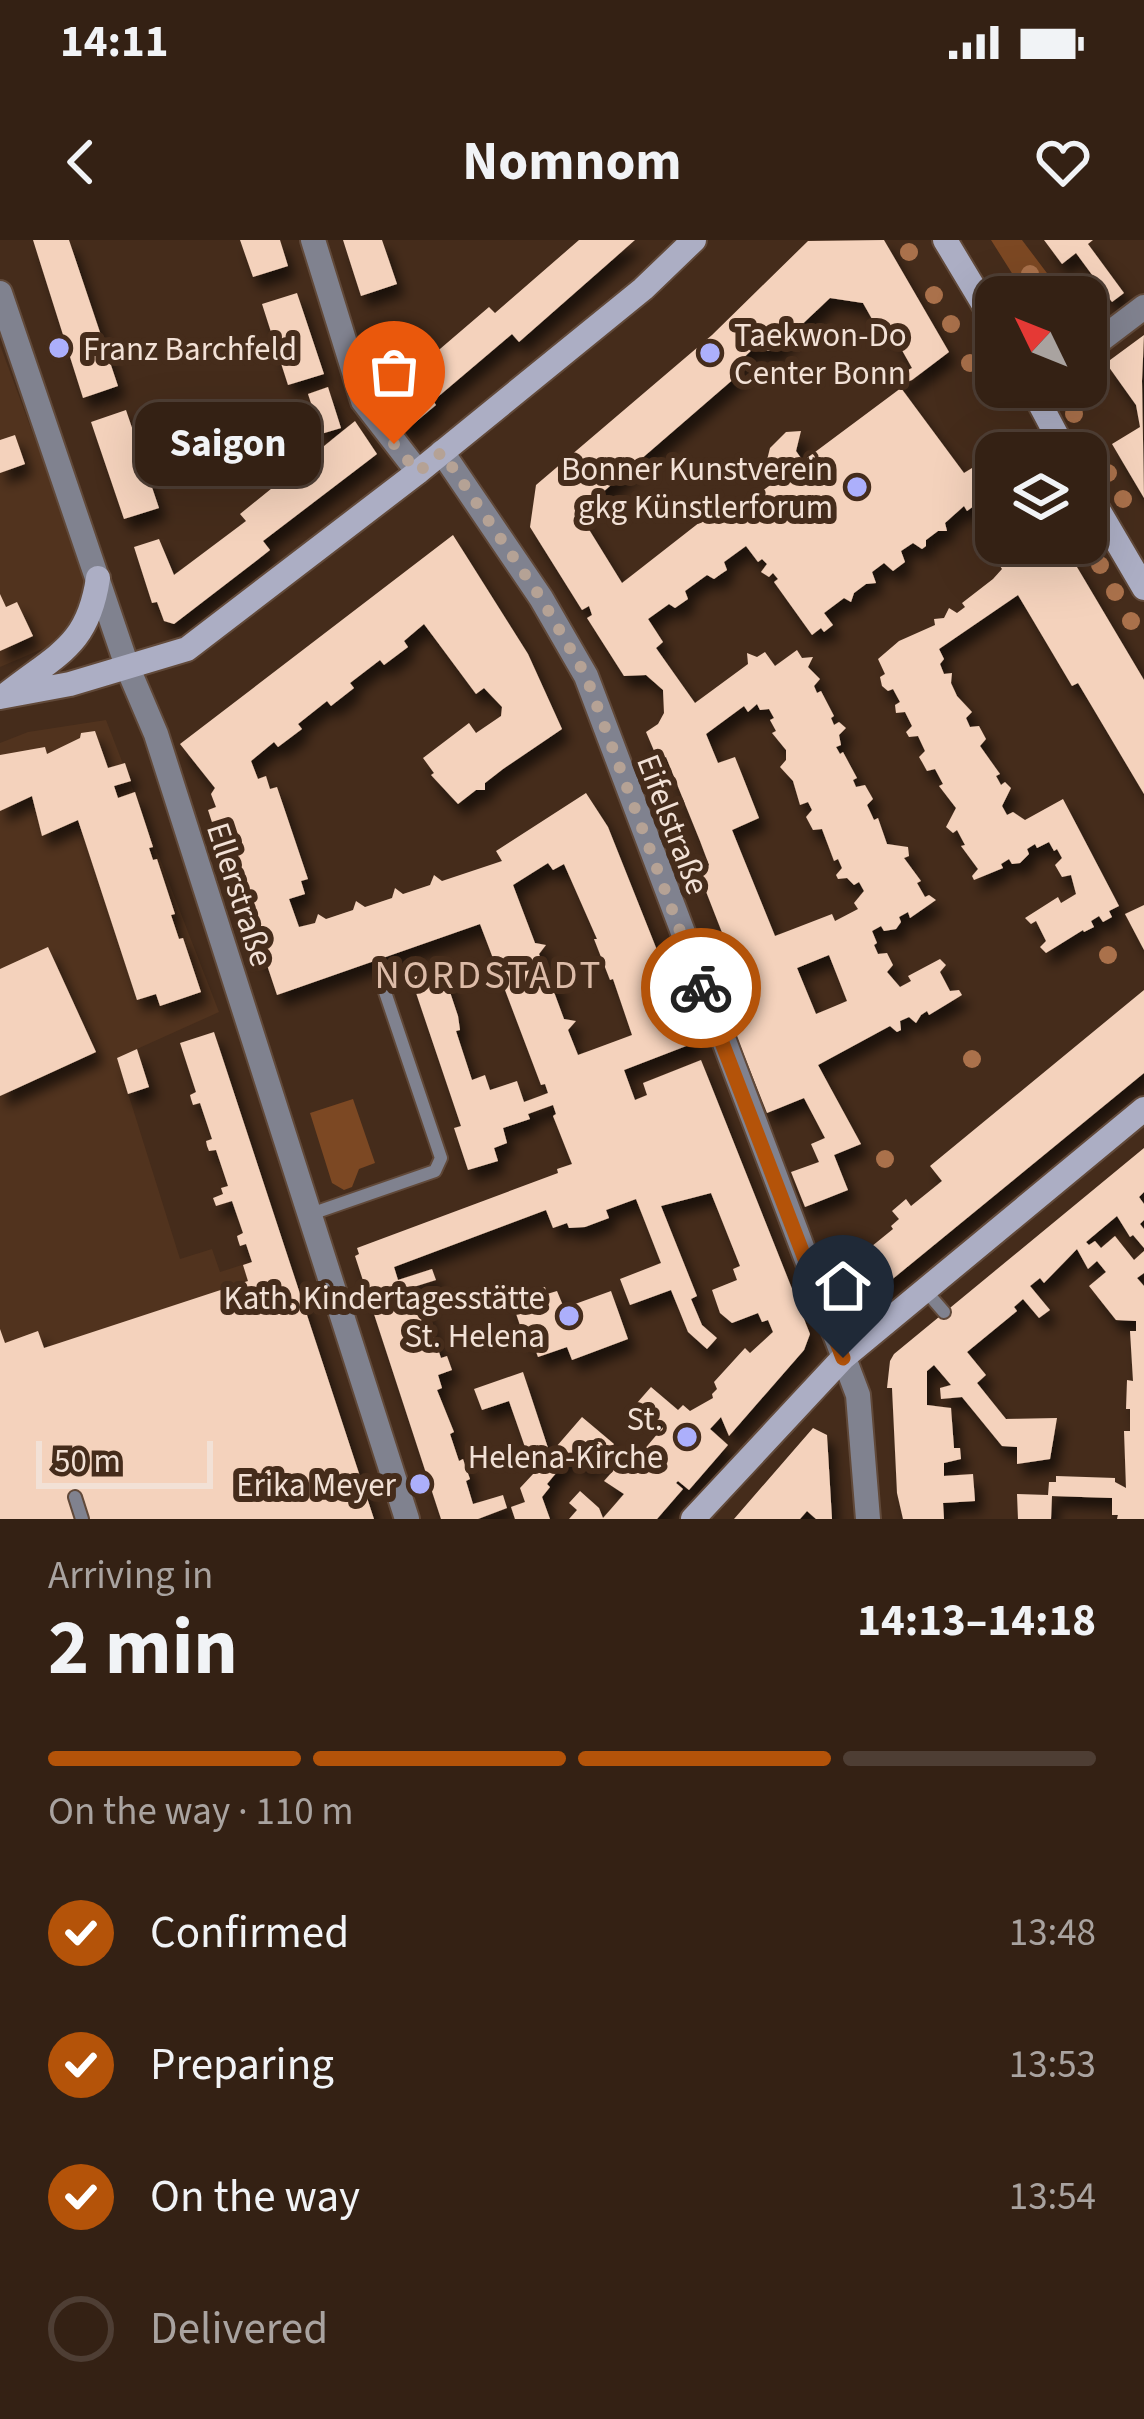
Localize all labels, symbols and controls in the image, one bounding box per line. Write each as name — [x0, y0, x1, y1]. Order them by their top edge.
text: 14:11 — [60, 10, 169, 74]
text: Nomnom — [462, 124, 682, 201]
icon: back — [48, 129, 114, 195]
icon: heart — [1030, 129, 1096, 195]
north arrow — [975, 276, 1107, 408]
map controls — [975, 276, 1107, 564]
place label: Taekwon-Do Center Bonn — [734, 312, 907, 397]
pin — [343, 321, 445, 444]
place label: Franz Barchfeld — [83, 326, 297, 373]
marker: Franz Barchfeld — [46, 335, 72, 361]
icon: bag — [361, 339, 427, 405]
marker: Taekwon-Do Center Bonn — [697, 340, 723, 366]
callout: Saigon — [136, 402, 322, 486]
text: Saigon — [169, 416, 287, 472]
button: layers — [975, 432, 1107, 564]
place label: Bonner Kunstverein gkg Künstlerforum — [561, 446, 833, 531]
marker: Bonner Kunstverein gkg Künstlerforum — [844, 474, 870, 500]
street label: Eifelstraße — [624, 748, 721, 901]
street label: Ellerstraße — [194, 816, 285, 973]
courier — [641, 928, 761, 1048]
district label: NORDSTADT — [375, 948, 603, 1004]
icon: bike — [668, 955, 734, 1021]
pin — [792, 1235, 894, 1358]
icon: home — [810, 1253, 876, 1319]
place label: Kath. Kindertagesstätte St. Helena — [224, 1275, 545, 1360]
marker: Kath. Kindertagesstätte St. Helena — [556, 1303, 582, 1329]
place label: St. Helena-Kirche — [468, 1396, 663, 1481]
marker: St. Helena-Kirche — [674, 1424, 700, 1450]
scale bar — [36, 1435, 213, 1488]
text: 50 m — [54, 1438, 121, 1485]
place label: Erika Meyer — [236, 1462, 397, 1509]
marker: Erika Meyer — [407, 1471, 433, 1497]
text: Arriving in — [48, 1548, 213, 1604]
text: 14:13–14:18 — [857, 1589, 1096, 1653]
text: 2 min — [48, 1593, 238, 1704]
text: On the way · 110 m — [48, 1784, 354, 1840]
icon: check — [48, 1900, 114, 1966]
text: Confirmed — [150, 1901, 349, 1965]
text: 13:48 — [1009, 1905, 1096, 1961]
icon: check — [48, 2032, 114, 2098]
text: Preparing — [150, 2033, 334, 2097]
text: 13:53 — [1009, 2037, 1096, 2093]
icon: check — [48, 2164, 114, 2230]
text: On the way — [150, 2165, 360, 2229]
text: 13:54 — [1009, 2169, 1096, 2225]
text: Delivered — [150, 2297, 328, 2361]

